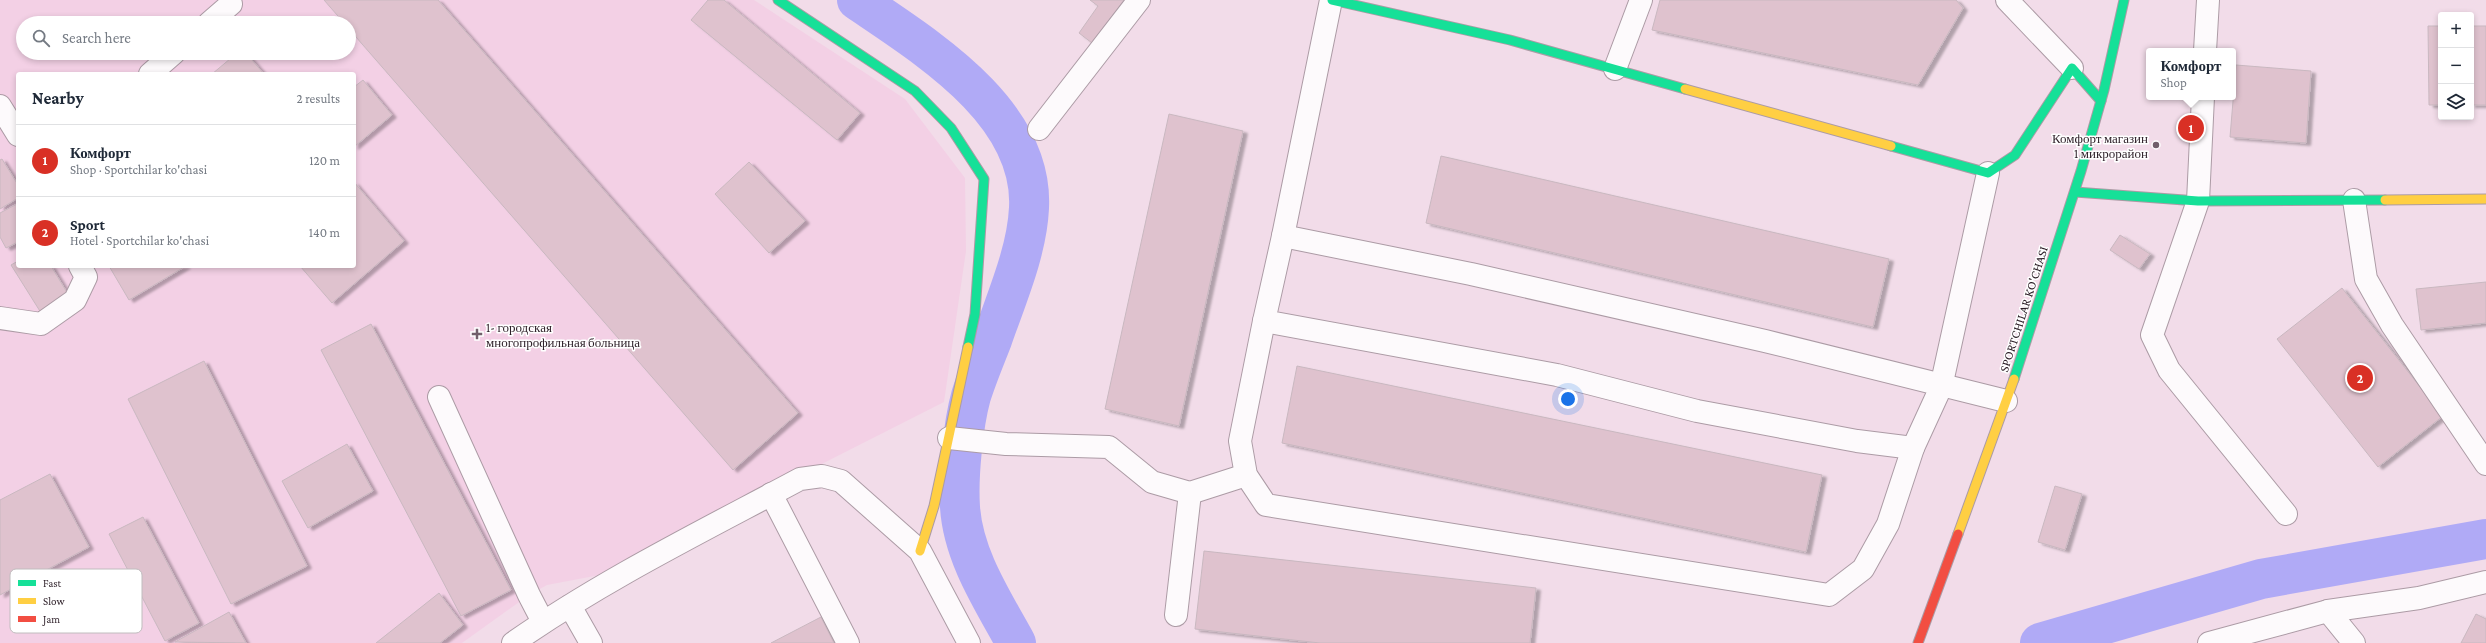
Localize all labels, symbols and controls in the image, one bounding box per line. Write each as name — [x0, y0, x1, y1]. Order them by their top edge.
map controls — [2438, 12, 2474, 120]
button: + — [2438, 12, 2474, 48]
search box — [16, 16, 356, 60]
icon: search — [30, 27, 52, 49]
text: Search here — [62, 30, 131, 46]
popup — [2146, 48, 2236, 100]
button: − — [2438, 48, 2474, 84]
text: Комфорт — [2161, 58, 2221, 74]
text: Shop — [2161, 75, 2187, 90]
button: layers — [2438, 84, 2474, 120]
text: Nearby — [32, 89, 84, 108]
text: 2 results — [297, 91, 340, 106]
pin: 1 — [2178, 113, 2204, 143]
place label: Комфорт магазин 1 микрорайон — [2052, 131, 2148, 161]
marker: Комфорт магазин 1 микрорайон — [2151, 140, 2161, 150]
text: Комфорт — [70, 145, 131, 161]
text: 1 — [43, 153, 47, 168]
text: 120 m — [309, 153, 340, 168]
text: Shop · Sportchilar ko'chasi — [70, 162, 207, 177]
text: Sport — [70, 217, 105, 233]
text: 2 — [42, 225, 48, 240]
text: 140 m — [309, 225, 340, 240]
text: Hotel · Sportchilar ko'chasi — [70, 233, 209, 248]
street label: SPORTCHILAR KO'CHASI — [1996, 244, 2051, 374]
place label: 1- городская многопрофильная больница — [486, 320, 640, 350]
marker: 1- городская многопрофильная больница — [471, 328, 483, 340]
pin: 2 — [2347, 363, 2373, 393]
your location — [1558, 389, 1578, 409]
legend — [10, 569, 142, 633]
text: Fast — [43, 577, 62, 589]
text: Slow — [43, 595, 65, 607]
text: Jam — [42, 613, 60, 626]

